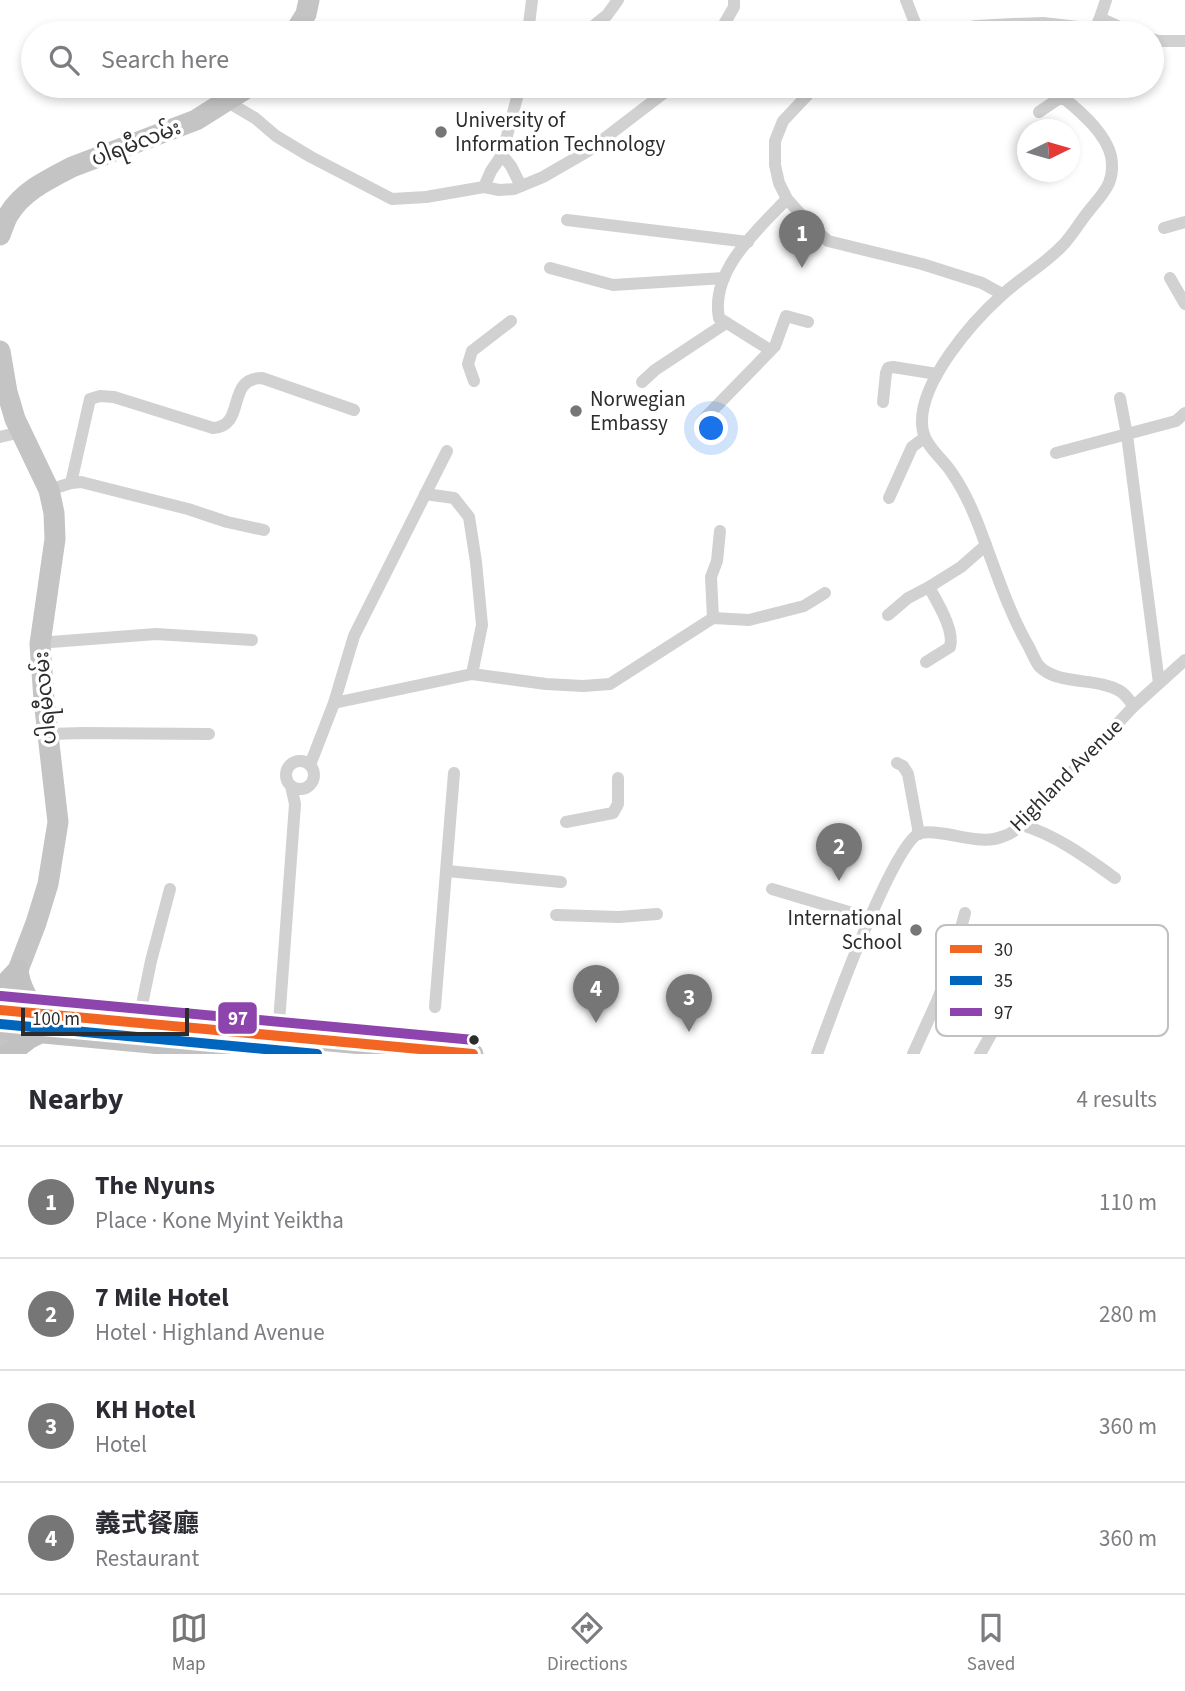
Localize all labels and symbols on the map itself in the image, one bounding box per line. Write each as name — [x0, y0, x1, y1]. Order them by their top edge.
place label: University of Information Technology — [455, 105, 665, 159]
street label: ပါရမီလမ်း — [87, 111, 186, 176]
north arrow — [1017, 119, 1080, 182]
marker: University of Information Technology — [433, 124, 449, 140]
pin: 1 — [779, 210, 825, 268]
place label: Norwegian Embassy — [590, 384, 686, 438]
marker: Norwegian Embassy — [568, 403, 584, 419]
your location — [694, 411, 728, 445]
street label: ပါရမီလမ်း — [25, 650, 66, 746]
street label: Highland Avenue — [1003, 712, 1129, 838]
pin: 2 — [816, 823, 862, 881]
place label: International School — [788, 903, 902, 957]
marker: International School — [908, 922, 924, 938]
legend — [936, 925, 1168, 1036]
text: 30 — [994, 937, 1013, 964]
pin: 4 — [573, 965, 619, 1023]
text: 35 — [994, 968, 1013, 995]
pin: 3 — [666, 974, 712, 1032]
text: 97 — [994, 1000, 1013, 1027]
line badge: 97 — [217, 1001, 258, 1035]
scale bar — [21, 1005, 189, 1037]
text: 97 — [228, 1006, 248, 1033]
unlabelled marker — [467, 1033, 481, 1047]

